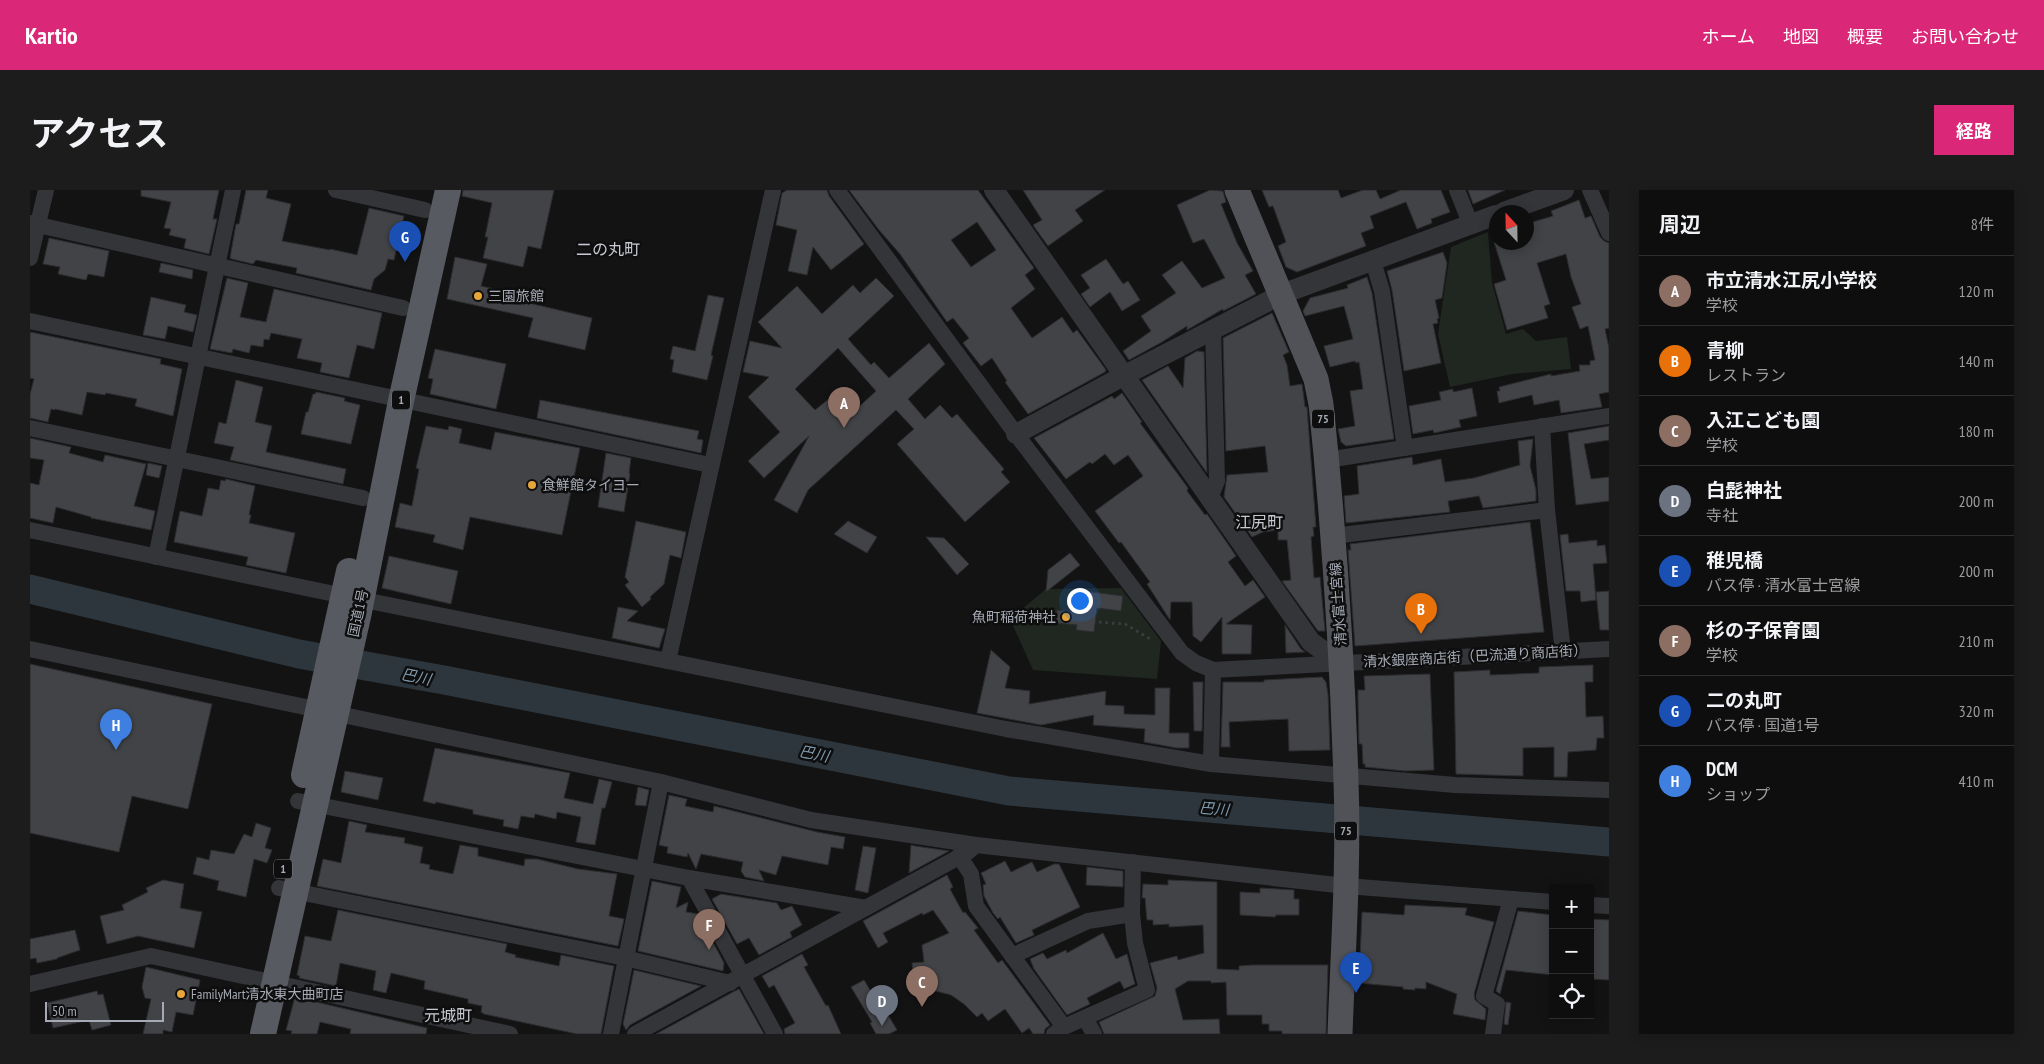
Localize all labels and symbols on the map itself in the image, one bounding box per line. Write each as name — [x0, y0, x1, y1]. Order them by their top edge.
north arrow — [1489, 205, 1534, 250]
pin: G — [389, 221, 421, 262]
district label: 二の丸町 — [576, 239, 640, 259]
place label: 三園旅館 — [488, 287, 544, 305]
marker: 三園旅館 — [472, 290, 484, 302]
pin: A — [828, 387, 860, 428]
road number: 1 — [392, 390, 410, 410]
road number: 75 — [1312, 410, 1334, 428]
place label: 食鮮館タイヨー — [542, 476, 640, 494]
marker: 食鮮館タイヨー — [526, 479, 538, 491]
district label: 江尻町 — [1235, 512, 1283, 532]
street label: 清水富士宮線 — [1326, 561, 1350, 647]
street label: 国道1号 — [344, 588, 372, 638]
your location — [1067, 588, 1093, 614]
pin: B — [1405, 593, 1437, 634]
place label: 魚町稲荷神社 — [972, 608, 1056, 626]
marker: 魚町稲荷神社 — [1060, 611, 1072, 623]
street label: 清水銀座商店街（巴流通り商店街） — [1363, 641, 1587, 671]
water label: 巴川 — [400, 664, 435, 689]
pin: H — [100, 709, 132, 750]
water label: 巴川 — [798, 741, 833, 766]
water label: 巴川 — [1198, 798, 1232, 819]
road number: 75 — [1335, 821, 1357, 840]
road number: 1 — [274, 860, 292, 879]
pin: F — [693, 909, 725, 950]
pin: E — [1340, 952, 1372, 993]
pin: C — [906, 966, 938, 1007]
place label: FamilyMart清水東大曲町店 — [191, 985, 344, 1003]
pin: D — [866, 985, 898, 1026]
marker: FamilyMart清水東大曲町店 — [175, 988, 187, 1000]
scale bar — [45, 999, 164, 1022]
district label: 元城町 — [424, 1005, 472, 1025]

